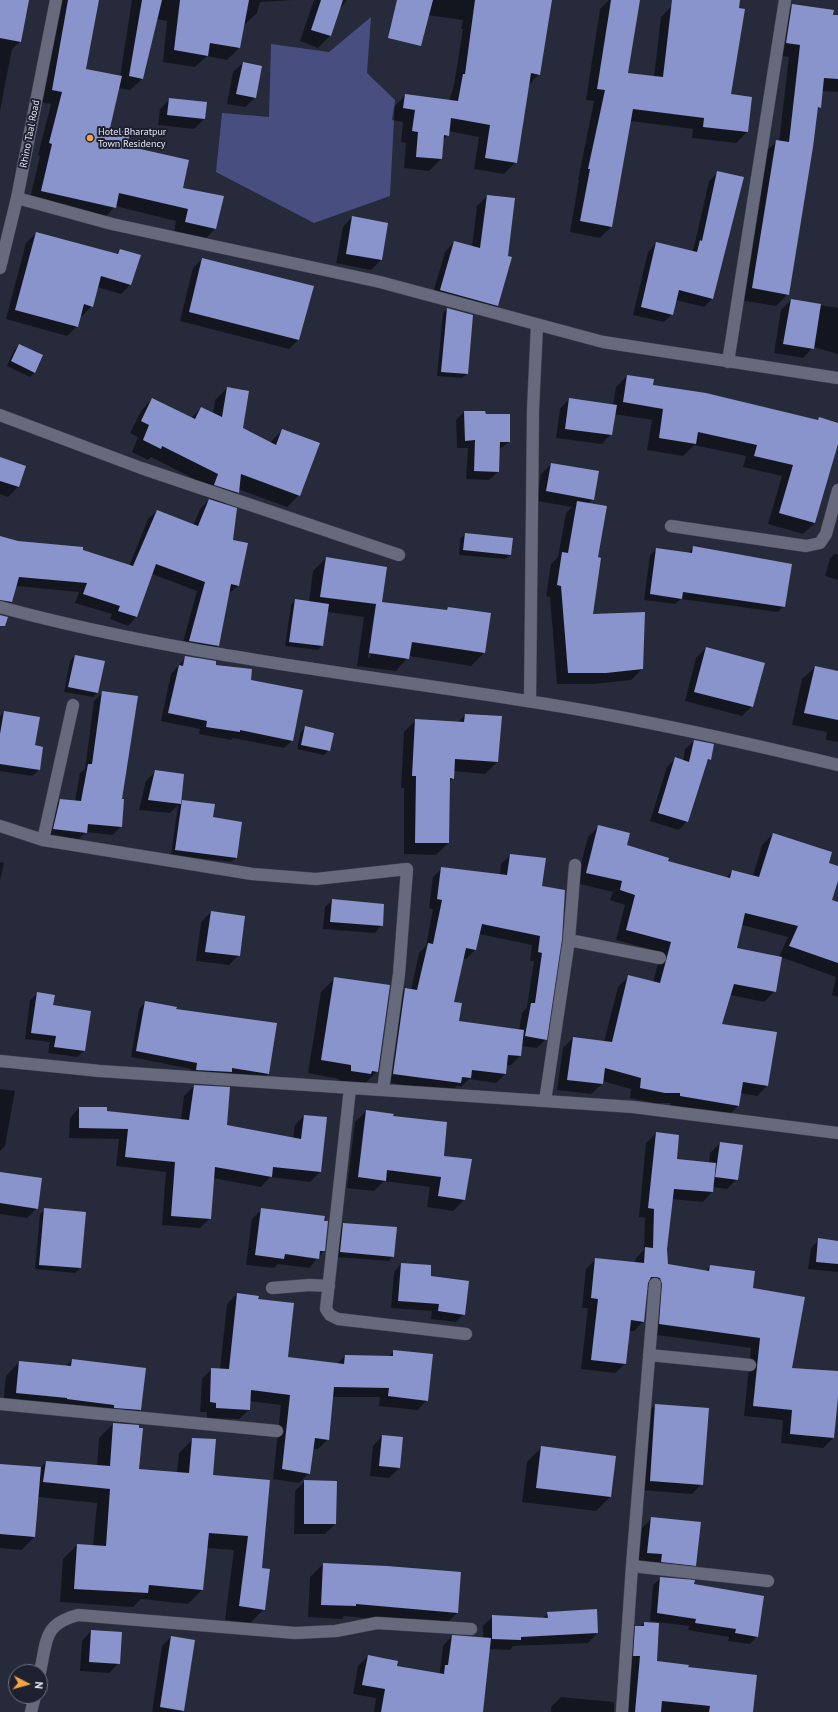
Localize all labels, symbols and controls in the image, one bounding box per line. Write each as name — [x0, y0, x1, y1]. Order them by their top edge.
street label: Rhino Taal Road — [18, 99, 42, 169]
place label: Hotel Bharatpur Town Residency — [98, 126, 166, 150]
marker: Hotel Bharatpur Town Residency — [85, 133, 95, 143]
north arrow — [8, 1664, 48, 1704]
text: N — [32, 1681, 46, 1689]

